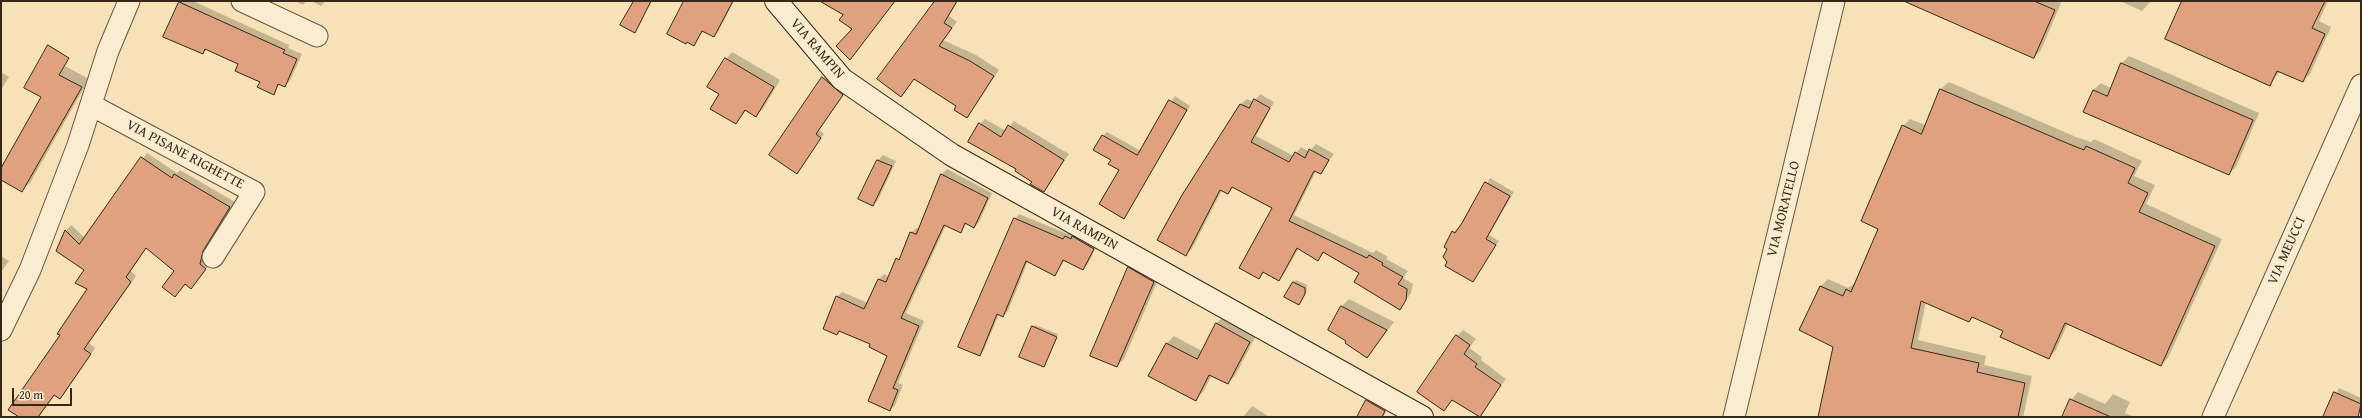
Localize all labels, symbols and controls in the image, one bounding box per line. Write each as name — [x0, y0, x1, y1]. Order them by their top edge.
street label: VIA RAMPIN — [786, 16, 848, 82]
street label: VIA PISANE RIGHETTE — [123, 117, 247, 193]
street label: VIA MORATELLO — [1764, 159, 1804, 259]
street label: VIA RAMPIN — [1048, 204, 1120, 254]
street label: VIA MEUCCI — [2265, 215, 2309, 287]
scale bar — [14, 380, 74, 406]
text: 20 m — [19, 386, 43, 403]

